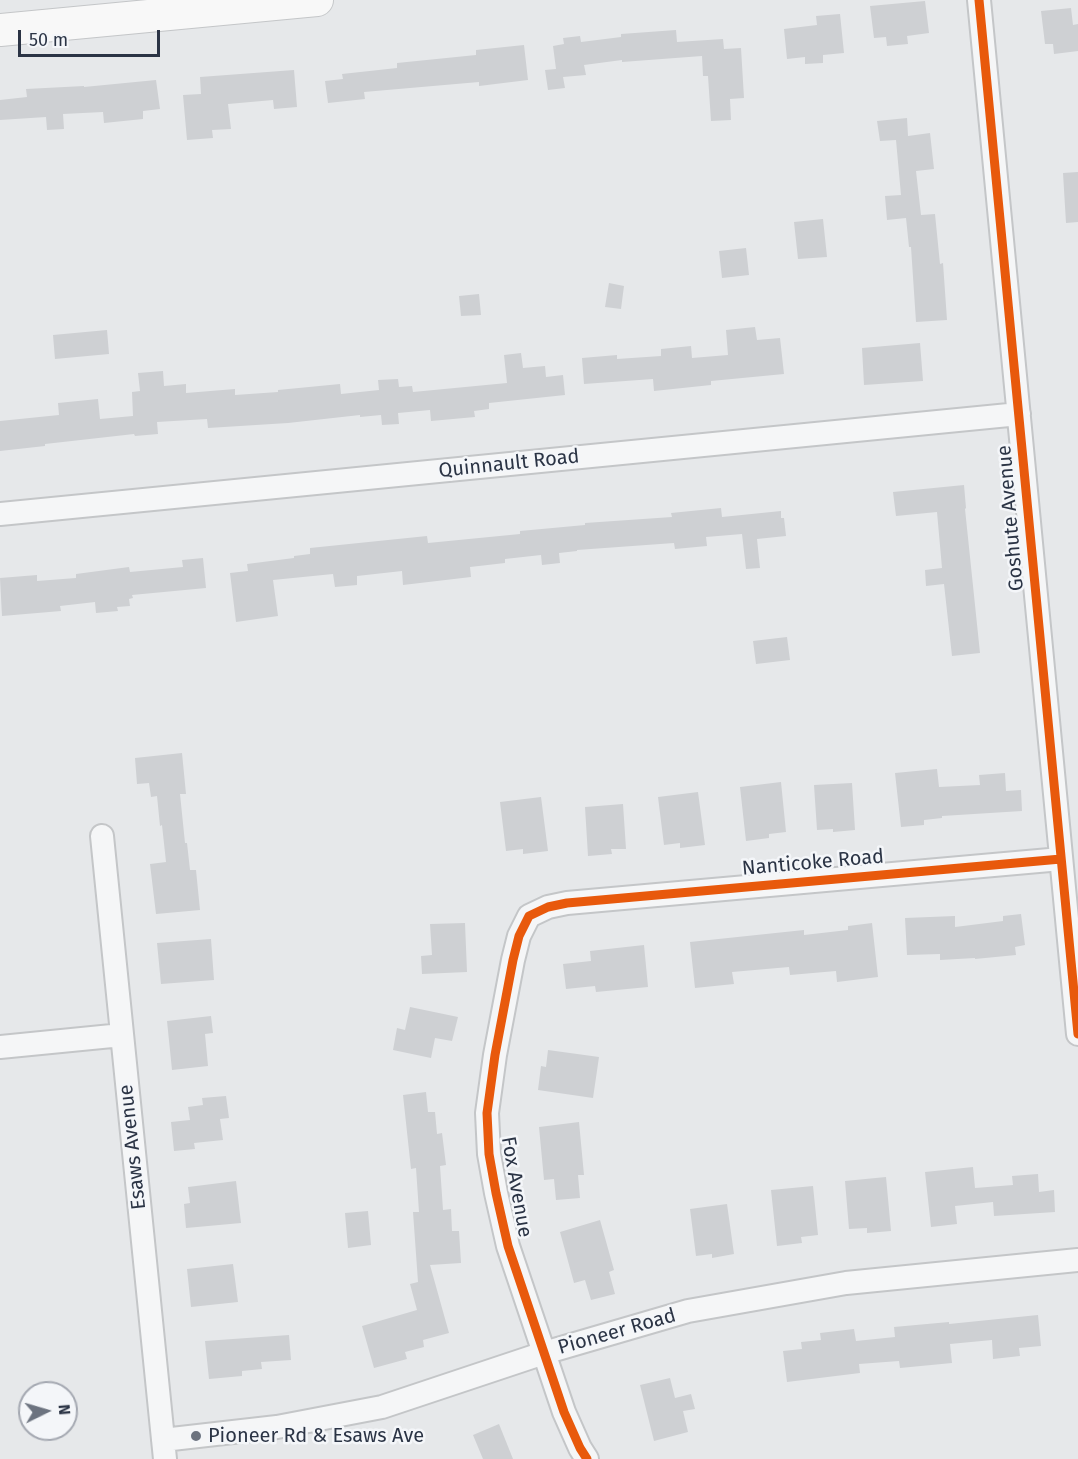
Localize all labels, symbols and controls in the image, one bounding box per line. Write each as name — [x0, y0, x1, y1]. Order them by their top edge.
scale bar — [21, 18, 164, 56]
text: 50 m — [29, 29, 68, 51]
street label: Goshute Avenue — [993, 444, 1029, 592]
street label: Quinnault Road — [437, 445, 581, 483]
street label: Nanticoke Road — [741, 845, 885, 881]
street label: Esaws Avenue — [114, 1083, 152, 1211]
street label: Fox Avenue — [495, 1135, 537, 1239]
street label: Pioneer Road — [555, 1304, 679, 1360]
north arrow — [18, 1381, 78, 1441]
text: N — [55, 1403, 74, 1416]
place label: Pioneer Rd & Esaws Ave — [208, 1424, 424, 1448]
marker: Pioneer Rd & Esaws Ave — [189, 1429, 203, 1443]

